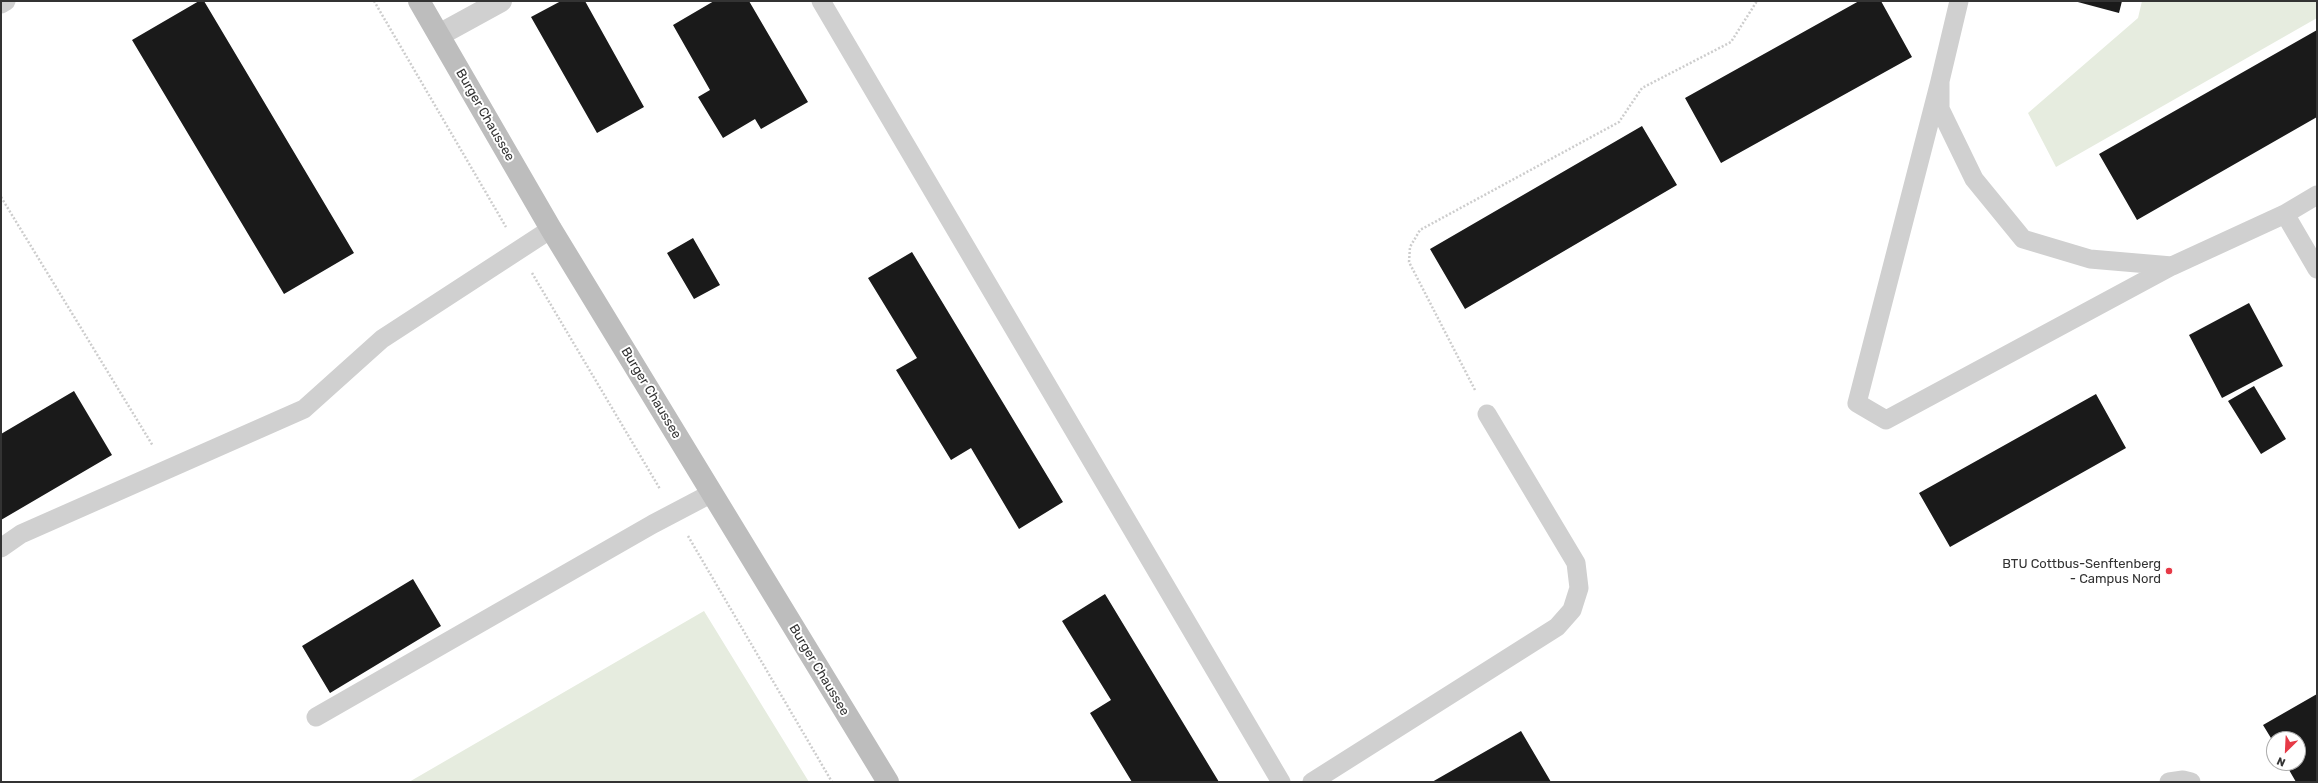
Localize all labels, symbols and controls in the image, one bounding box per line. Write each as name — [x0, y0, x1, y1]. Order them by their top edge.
street label: Burger Chaussee — [452, 66, 518, 164]
street label: Burger Chaussee — [618, 344, 684, 442]
place label: BTU Cottbus-Senftenberg - Campus Nord — [2002, 556, 2161, 587]
marker: BTU Cottbus-Senftenberg - Campus Nord — [2164, 566, 2174, 576]
street label: Burger Chaussee — [786, 621, 852, 719]
north arrow — [2266, 731, 2306, 771]
text: N — [2275, 754, 2288, 769]

